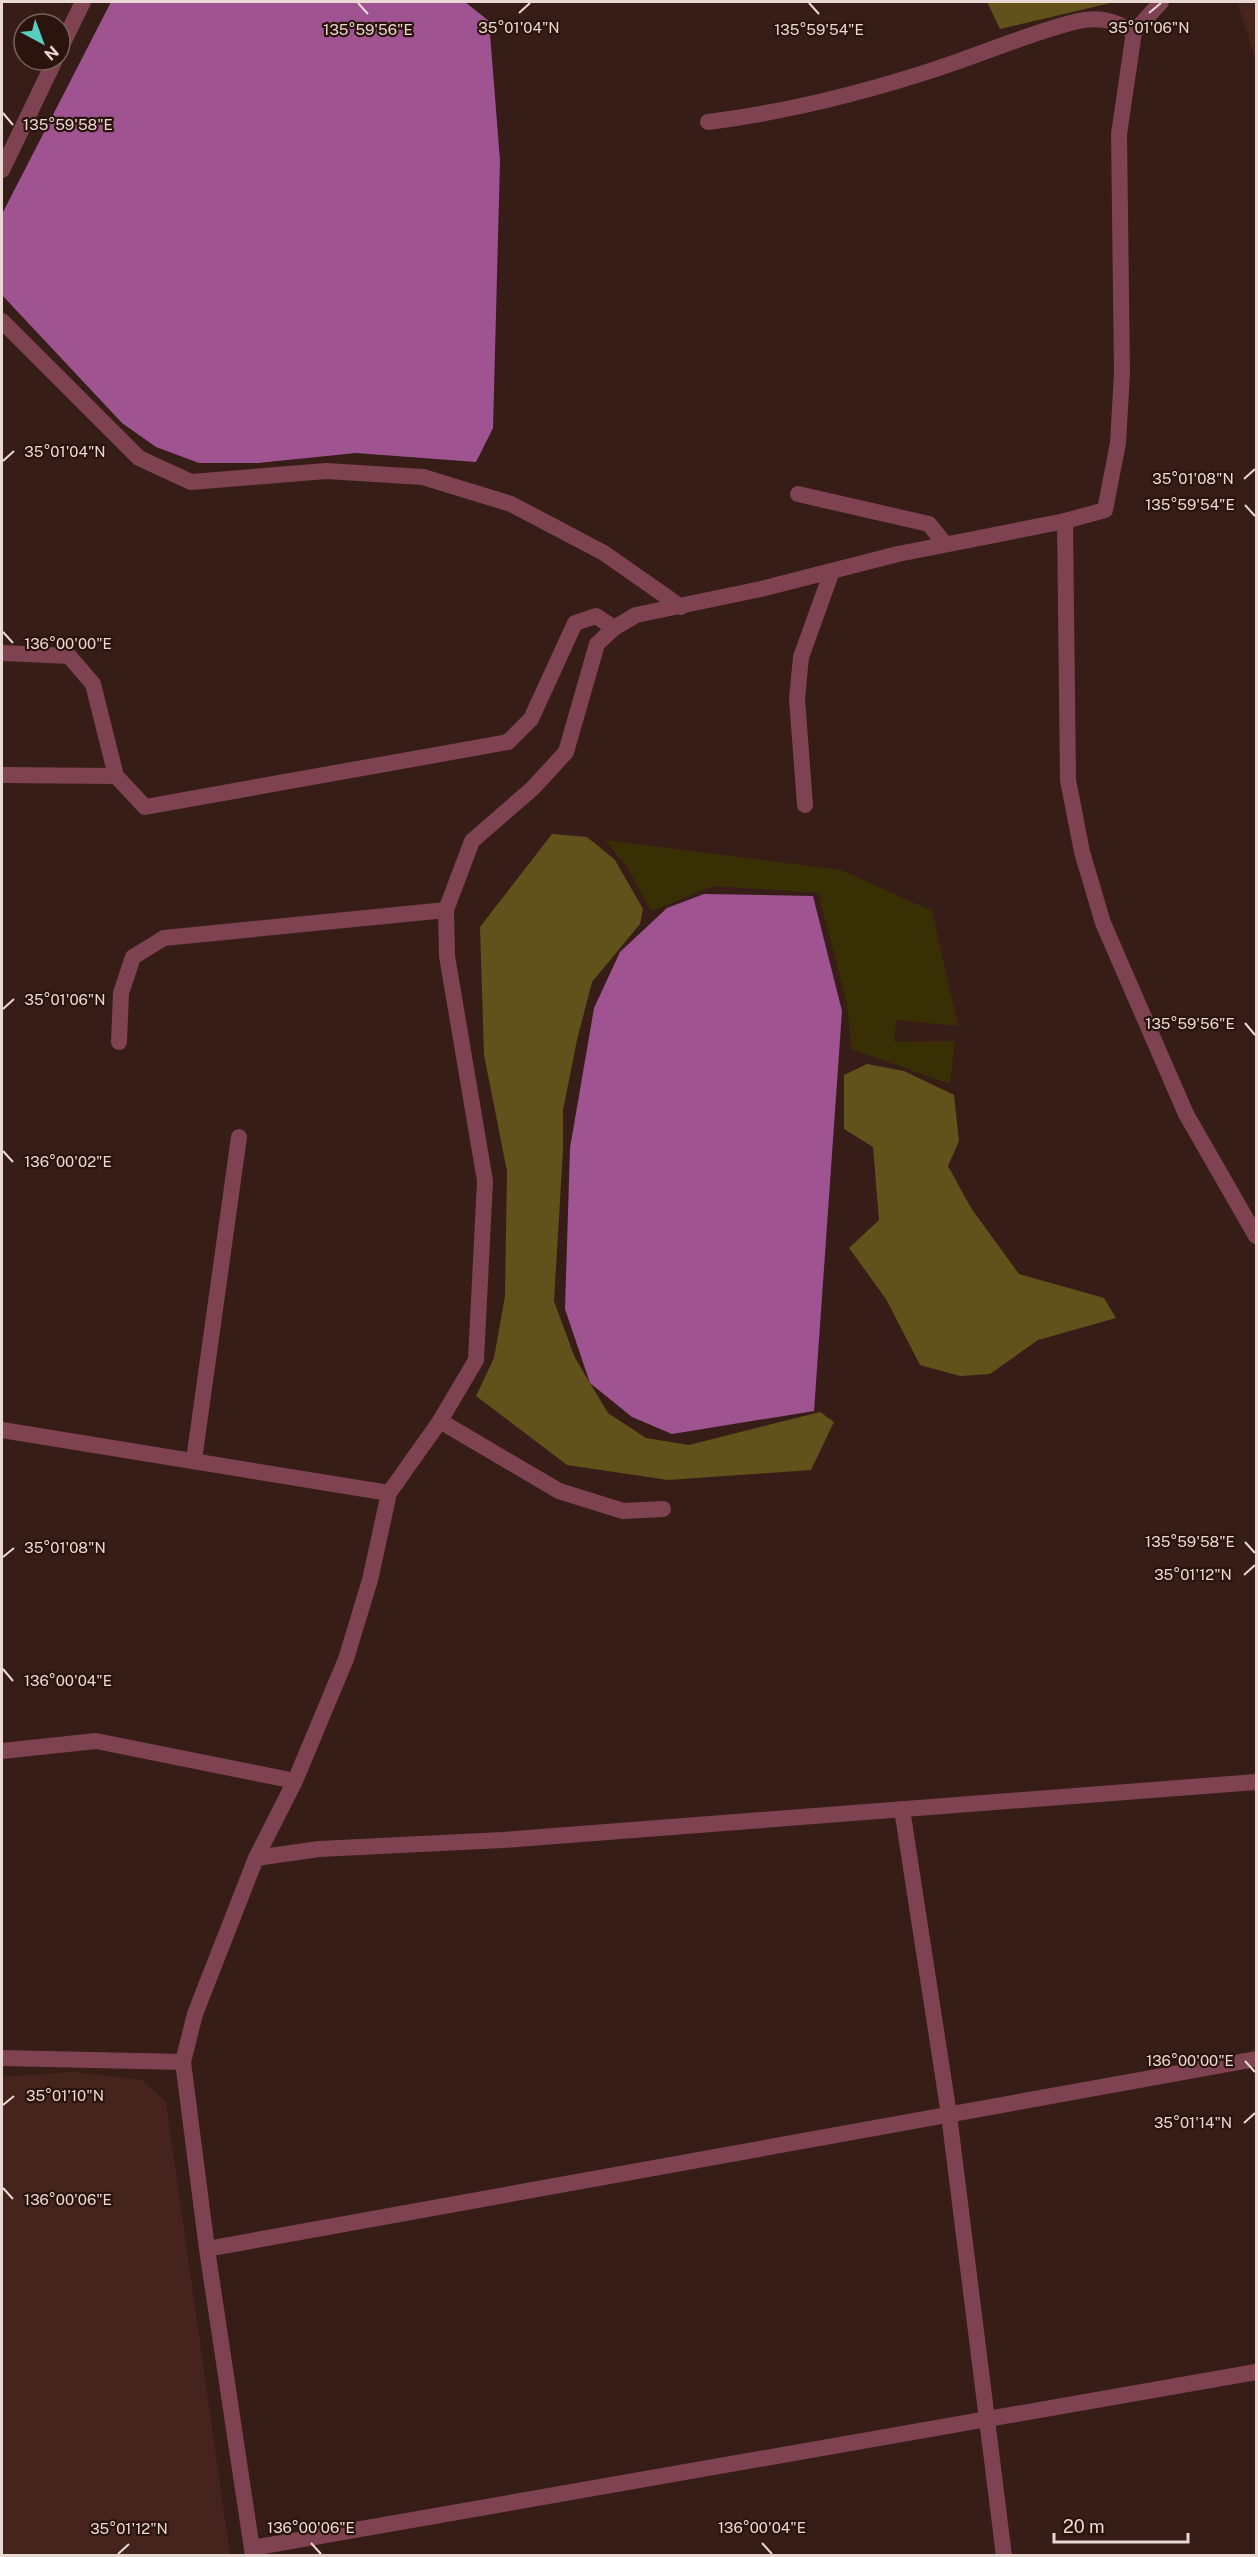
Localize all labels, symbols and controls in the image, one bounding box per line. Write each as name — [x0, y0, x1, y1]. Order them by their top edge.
north arrow — [12, 12, 72, 72]
text: 35°01'04"N — [478, 19, 560, 36]
text: 35°01'06"N — [1108, 19, 1190, 36]
text: 135°59'56"E — [323, 21, 413, 38]
text: 135°59'54"E — [774, 21, 864, 38]
text: N — [41, 42, 62, 64]
text: 135°59'58"E — [23, 116, 113, 133]
text: 35°01'04"N — [24, 443, 106, 460]
text: 35°01'08"N — [1152, 470, 1234, 487]
text: 135°59'54"E — [1145, 496, 1235, 513]
text: 136°00'00"E — [24, 635, 112, 652]
text: 35°01'06"N — [24, 991, 106, 1008]
text: 135°59'56"E — [1145, 1015, 1235, 1032]
text: 136°00'02"E — [24, 1153, 112, 1170]
text: 135°59'58"E — [1145, 1533, 1235, 1550]
text: 35°01'08"N — [24, 1539, 106, 1556]
text: 35°01'12"N — [1154, 1566, 1232, 1583]
text: 136°00'04"E — [24, 1672, 112, 1689]
text: 136°00'00"E — [1146, 2052, 1234, 2069]
text: 35°01'10"N — [26, 2087, 104, 2104]
text: 35°01'14"N — [1154, 2114, 1232, 2131]
text: 136°00'06"E — [24, 2191, 112, 2208]
scale bar — [1054, 2506, 1188, 2544]
text: 20 m — [1063, 2516, 1105, 2537]
text: 136°00'06"E — [267, 2519, 355, 2536]
text: 136°00'04"E — [718, 2519, 806, 2536]
text: 35°01'12"N — [90, 2520, 168, 2537]

